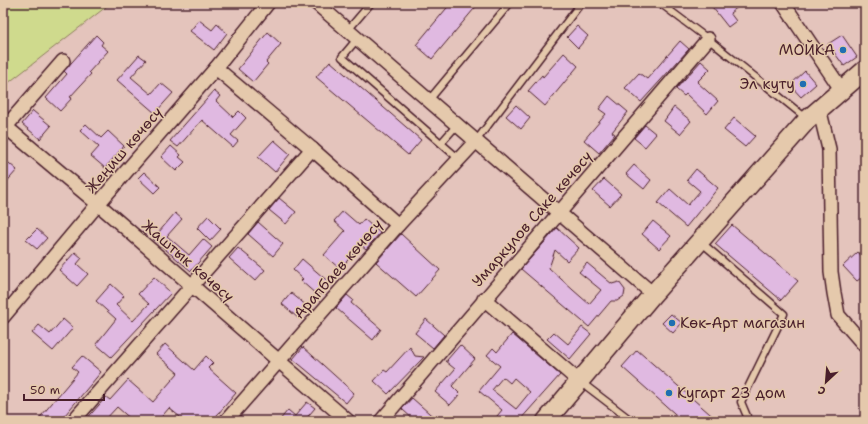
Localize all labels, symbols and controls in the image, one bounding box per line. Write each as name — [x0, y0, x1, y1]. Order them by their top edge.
place label: МОЙКА — [779, 39, 835, 60]
marker: МОЙКА — [838, 45, 848, 55]
place label: Эл куту — [740, 74, 795, 94]
marker: Эл куту — [798, 79, 808, 89]
street label: Жеңиш көчөсү — [81, 103, 167, 197]
street label: Умаркулов Саке көчөсү — [467, 147, 597, 291]
street label: Арапбаев көчөсү — [289, 215, 387, 323]
street label: Жаштык көчөсү — [138, 216, 238, 307]
place label: Көк-Арт магазин — [680, 313, 805, 333]
marker: Көк-Арт магазин — [667, 318, 677, 328]
north arrow — [806, 362, 846, 402]
scale bar — [24, 376, 104, 402]
text: 50 m — [30, 382, 60, 398]
text: С — [815, 382, 828, 399]
place label: Кугарт 23 дом — [677, 383, 786, 403]
marker: Кугарт 23 дом — [664, 388, 674, 398]

